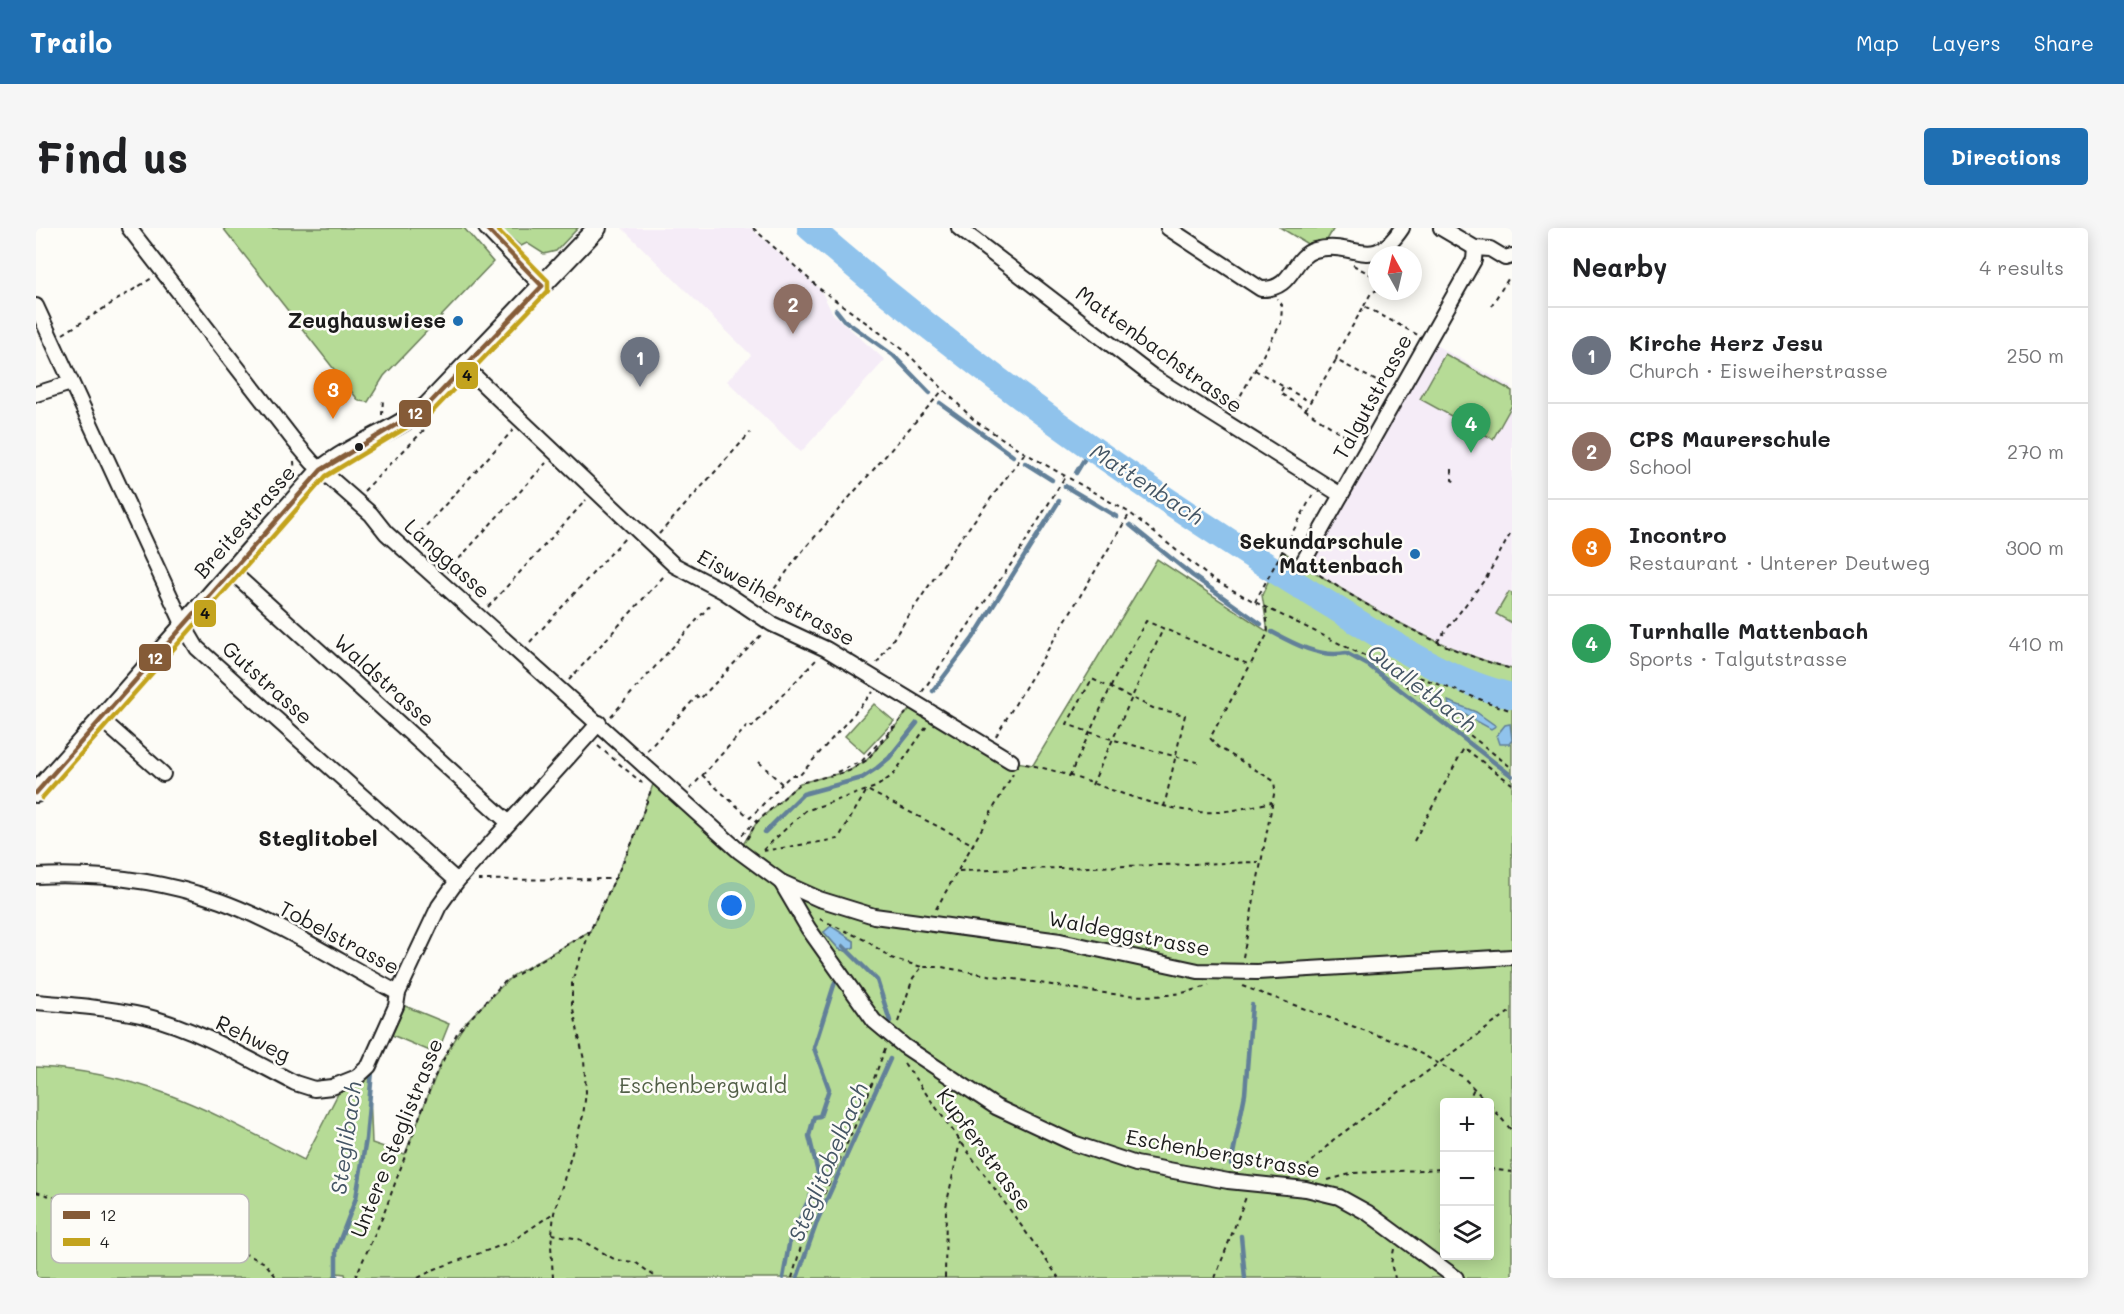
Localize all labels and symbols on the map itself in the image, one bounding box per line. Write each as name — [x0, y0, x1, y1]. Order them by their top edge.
north arrow — [1368, 246, 1422, 300]
street label: Mattenbachstrasse — [1071, 279, 1249, 419]
pin: 2 — [774, 285, 813, 334]
place label: Zeughauswiese — [287, 306, 446, 333]
marker: Zeughauswiese — [451, 314, 465, 328]
street label: Talgutstrasse — [1326, 329, 1417, 464]
pin: 1 — [620, 338, 660, 387]
line badge: 4 — [455, 361, 479, 390]
text: 4 — [462, 364, 472, 385]
pin: 3 — [314, 370, 352, 419]
line badge: 12 — [398, 399, 432, 428]
text: 12 — [407, 402, 423, 423]
pin: 4 — [1452, 404, 1490, 453]
water label: Mattenbach — [1085, 436, 1209, 531]
unlabelled marker — [353, 441, 365, 453]
street label: Breitestrasse — [187, 459, 301, 583]
street label: Langgasse — [399, 512, 497, 604]
place label: Sekundarschule Mattenbach — [1239, 527, 1403, 578]
street label: Eisweiherstrasse — [693, 542, 860, 651]
marker: Sekundarschule Mattenbach — [1408, 547, 1422, 561]
line badge: 4 — [193, 599, 217, 628]
text: 4 — [200, 602, 210, 623]
street label: Waldstrasse — [329, 627, 441, 732]
street label: Gutstrasse — [217, 634, 319, 730]
water label: Qualletbach — [1362, 637, 1483, 738]
line badge: 12 — [138, 643, 172, 672]
text: 12 — [147, 647, 163, 668]
district label: Steglitobel — [258, 823, 378, 852]
your location — [717, 891, 746, 920]
street label: Tobelstrasse — [275, 894, 404, 980]
street label: Waldeggstrasse — [1046, 904, 1212, 961]
street label: Rehweg — [212, 1008, 295, 1067]
street label: Untere Steglistrasse — [343, 1034, 448, 1241]
park label: Eschenbergwald — [619, 1071, 787, 1098]
water label: Steglitobelbach — [781, 1078, 874, 1246]
water label: Steglibach — [323, 1080, 368, 1196]
street label: Kupferstrasse — [932, 1082, 1039, 1216]
street label: Eschenbergstrasse — [1124, 1122, 1322, 1183]
legend — [51, 1194, 249, 1263]
text: 12 — [100, 1204, 116, 1225]
text: 4 — [100, 1231, 110, 1252]

